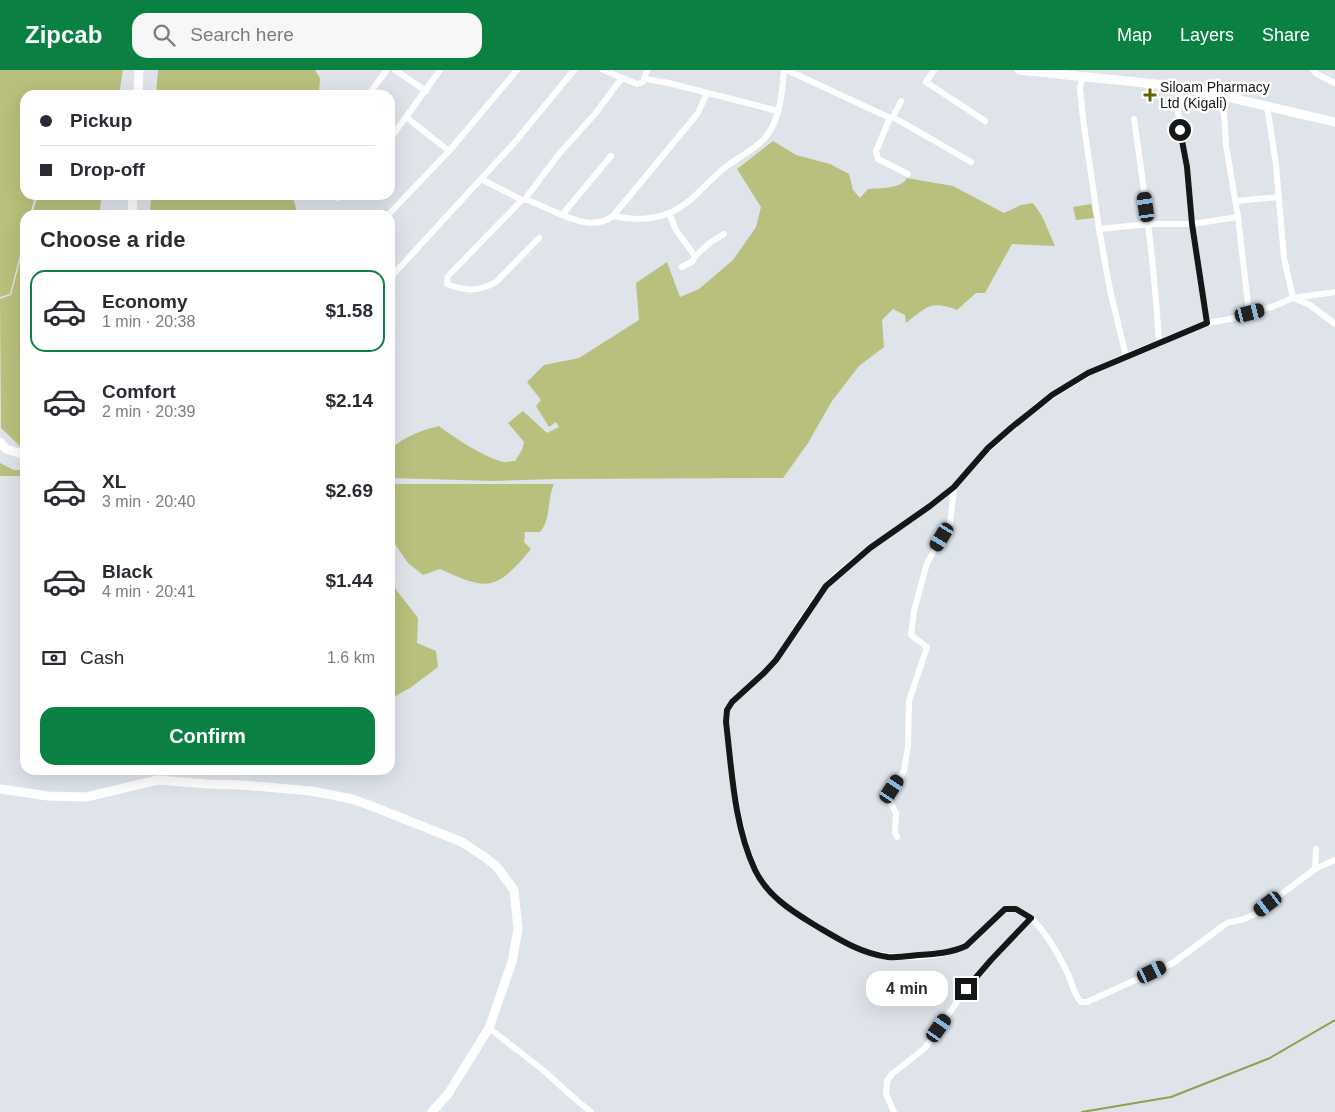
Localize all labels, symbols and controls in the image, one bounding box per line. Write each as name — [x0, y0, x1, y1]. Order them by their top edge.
search box — [132, 13, 482, 58]
text: Zipcab — [25, 21, 102, 48]
icon: search — [150, 21, 178, 49]
text: Search here — [190, 24, 294, 45]
text: Map — [1117, 25, 1152, 45]
text: Layers — [1180, 25, 1234, 45]
text: Share — [1262, 25, 1310, 45]
place label: Siloam Pharmacy Ltd (Kigali) — [1160, 79, 1270, 111]
marker: Siloam Pharmacy Ltd (Kigali) — [1144, 89, 1156, 101]
text: Pickup — [70, 110, 132, 131]
route start — [1169, 119, 1191, 141]
text: Drop-off — [70, 159, 145, 180]
car — [1136, 191, 1155, 223]
text: Choose a ride — [40, 227, 185, 252]
icon: car — [42, 289, 87, 334]
text: Economy — [102, 291, 188, 312]
text: $1.58 — [325, 300, 373, 321]
car — [1233, 302, 1266, 324]
text: 1 min · 20:38 — [102, 313, 195, 330]
icon: car — [42, 379, 87, 424]
text: Comfort — [102, 381, 176, 402]
text: $2.14 — [325, 390, 373, 411]
text: 2 min · 20:39 — [102, 403, 195, 420]
icon: car — [42, 469, 87, 514]
text: XL — [102, 471, 126, 492]
text: $2.69 — [325, 480, 373, 501]
text: 3 min · 20:40 — [102, 493, 195, 510]
car — [927, 520, 956, 554]
icon: car — [42, 559, 87, 604]
text: Black — [102, 561, 153, 582]
text: $1.44 — [325, 570, 373, 591]
text: 4 min · 20:41 — [102, 583, 195, 600]
icon: cash — [40, 644, 68, 672]
text: Cash — [80, 647, 124, 668]
text: 1.6 km — [327, 649, 375, 666]
button: Confirm — [40, 707, 375, 765]
car — [877, 772, 906, 806]
car — [1251, 889, 1284, 919]
car — [1135, 959, 1168, 985]
callout: 4 min — [866, 972, 948, 1006]
route end — [955, 978, 977, 1000]
text: 4 min — [886, 980, 928, 997]
car — [924, 1011, 953, 1045]

